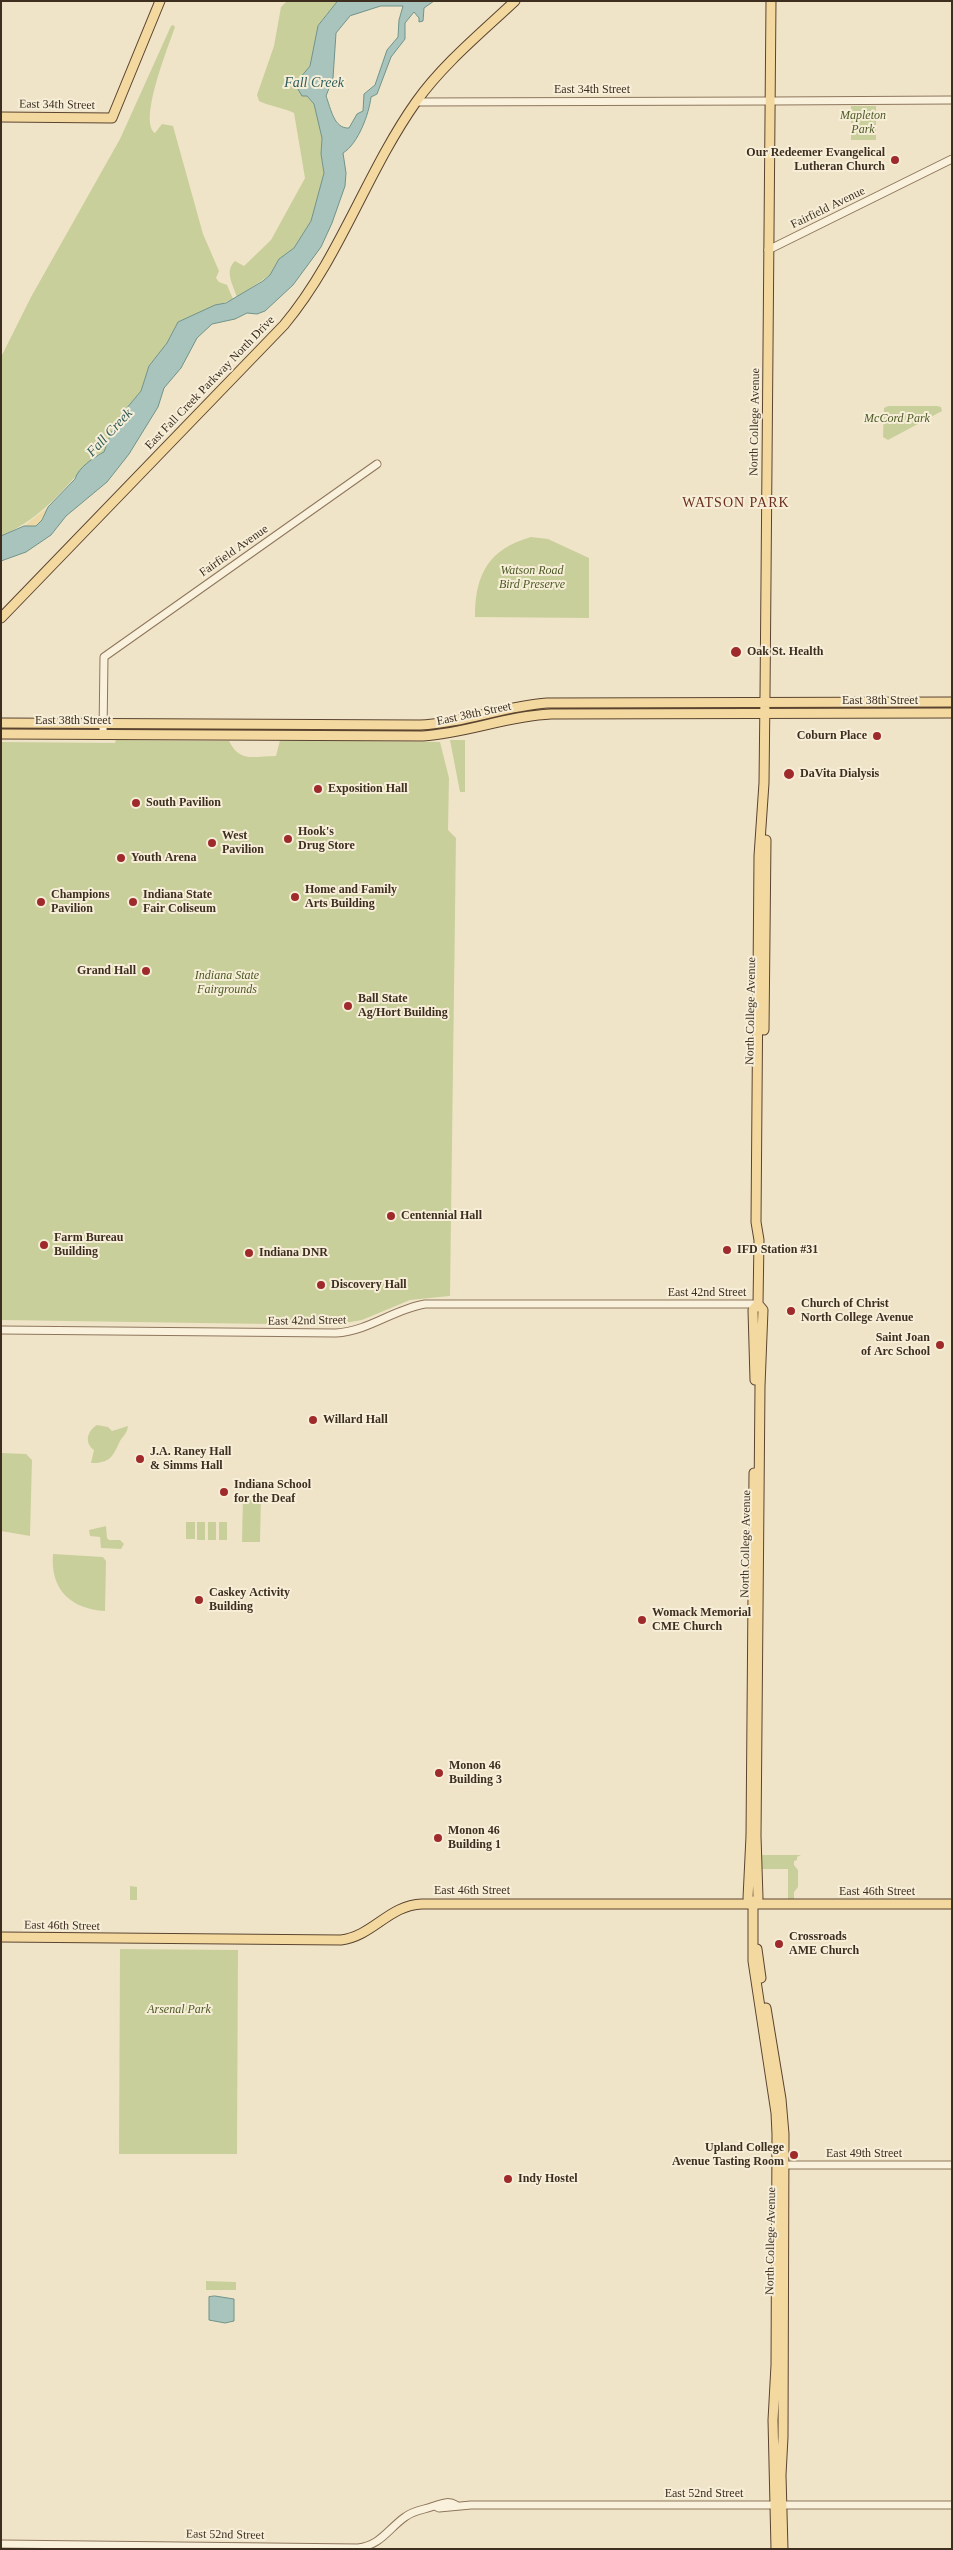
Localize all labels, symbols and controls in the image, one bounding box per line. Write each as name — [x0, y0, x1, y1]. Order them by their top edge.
water label: Fall Creek — [284, 75, 344, 91]
street label: East 34th Street — [554, 83, 630, 97]
street label: East 34th Street — [19, 97, 95, 113]
park label: Mapleton Park — [840, 109, 886, 137]
place label: Our Redeemer Evangelical Lutheran Church — [746, 146, 885, 174]
marker: Our Redeemer Evangelical Lutheran Church — [889, 154, 901, 166]
street label: Fairfield Avenue — [789, 184, 867, 232]
street label: East Fall Creek Parkway North Drive — [142, 313, 278, 453]
street label: North College Avenue — [747, 368, 763, 476]
water label: Fall Creek — [83, 405, 137, 461]
park label: McCord Park — [864, 412, 930, 426]
district label: WATSON PARK — [681, 495, 791, 511]
street label: Fairfield Avenue — [197, 522, 271, 580]
park label: Watson Road Bird Preserve — [499, 564, 565, 592]
marker: Oak St. Health — [729, 645, 743, 659]
place label: Oak St. Health — [747, 645, 823, 659]
street label: East 38th Street — [842, 694, 918, 708]
street label: East 38th Street — [435, 699, 513, 729]
street label: East 38th Street — [35, 714, 111, 728]
place label: Coburn Place — [797, 729, 867, 743]
marker: Coburn Place — [871, 730, 883, 742]
marker: DaVita Dialysis — [782, 767, 796, 781]
place label: DaVita Dialysis — [800, 767, 879, 781]
place label: Exposition Hall — [328, 782, 408, 796]
marker: Exposition Hall — [312, 783, 324, 795]
place label: South Pavilion — [146, 796, 221, 810]
marker: South Pavilion — [130, 797, 142, 809]
place label: Hook's Drug Store — [298, 825, 355, 853]
place label: West Pavilion — [222, 829, 264, 857]
marker: Hook's Drug Store — [282, 833, 294, 845]
marker: West Pavilion — [206, 837, 218, 849]
place label: Youth Arena — [131, 851, 196, 865]
marker: Youth Arena — [115, 852, 127, 864]
place label: Home and Family Arts Building — [305, 883, 397, 911]
place label: Champions Pavilion — [51, 888, 110, 916]
place label: Indiana State Fair Coliseum — [143, 888, 216, 916]
marker: Home and Family Arts Building — [289, 891, 301, 903]
marker: Champions Pavilion — [35, 896, 47, 908]
marker: Indiana State Fair Coliseum — [127, 896, 139, 908]
street label: North College Avenue — [743, 957, 759, 1065]
place label: Grand Hall — [77, 964, 136, 978]
marker: Grand Hall — [140, 965, 152, 977]
park label: Indiana State Fairgrounds — [195, 969, 259, 997]
place label: Ball State Ag/Hort Building — [358, 992, 448, 1020]
marker: Ball State Ag/Hort Building — [342, 1000, 354, 1012]
place label: Centennial Hall — [401, 1209, 482, 1223]
marker: Centennial Hall — [385, 1210, 397, 1222]
place label: Farm Bureau Building — [54, 1231, 123, 1259]
marker: Farm Bureau Building — [38, 1239, 50, 1251]
place label: IFD Station #31 — [737, 1243, 818, 1257]
marker: IFD Station #31 — [721, 1244, 733, 1256]
place label: Indiana DNR — [259, 1246, 328, 1260]
marker: Indiana DNR — [243, 1247, 255, 1259]
place label: Discovery Hall — [331, 1278, 407, 1292]
marker: Discovery Hall — [315, 1279, 327, 1291]
street label: East 42nd Street — [668, 1286, 746, 1300]
place label: Church of Christ North College Avenue — [801, 1297, 913, 1325]
marker: Church of Christ North College Avenue — [785, 1305, 797, 1317]
street label: East 42nd Street — [268, 1313, 346, 1329]
place label: Saint Joan of Arc School — [861, 1331, 930, 1359]
marker: Saint Joan of Arc School — [934, 1339, 946, 1351]
place label: Willard Hall — [323, 1413, 388, 1427]
marker: Willard Hall — [307, 1414, 319, 1426]
place label: J.A. Raney Hall & Simms Hall — [150, 1445, 231, 1473]
marker: J.A. Raney Hall & Simms Hall — [134, 1453, 146, 1465]
place label: Indiana School for the Deaf — [234, 1478, 311, 1506]
marker: Indiana School for the Deaf — [218, 1486, 230, 1498]
street label: North College Avenue — [738, 1490, 754, 1598]
place label: Caskey Activity Building — [209, 1586, 290, 1614]
marker: Caskey Activity Building — [193, 1594, 205, 1606]
place label: Womack Memorial CME Church — [652, 1606, 751, 1634]
marker: Womack Memorial CME Church — [636, 1614, 648, 1626]
place label: Monon 46 Building 3 — [449, 1759, 502, 1787]
marker: Monon 46 Building 3 — [433, 1767, 445, 1779]
place label: Monon 46 Building 1 — [448, 1824, 501, 1852]
marker: Monon 46 Building 1 — [432, 1832, 444, 1844]
street label: East 46th Street — [434, 1884, 510, 1898]
street label: East 46th Street — [839, 1885, 915, 1899]
street label: East 46th Street — [24, 1918, 100, 1934]
place label: Crossroads AME Church — [789, 1930, 859, 1958]
marker: Crossroads AME Church — [773, 1938, 785, 1950]
park label: Arsenal Park — [147, 2003, 211, 2017]
place label: Upland College Avenue Tasting Room — [672, 2141, 784, 2169]
street label: East 49th Street — [826, 2147, 902, 2161]
marker: Upland College Avenue Tasting Room — [788, 2149, 800, 2161]
place label: Indy Hostel — [518, 2172, 578, 2186]
marker: Indy Hostel — [502, 2173, 514, 2185]
street label: North College Avenue — [763, 2187, 779, 2295]
street label: East 52nd Street — [665, 2487, 743, 2501]
street label: East 52nd Street — [186, 2527, 264, 2543]

